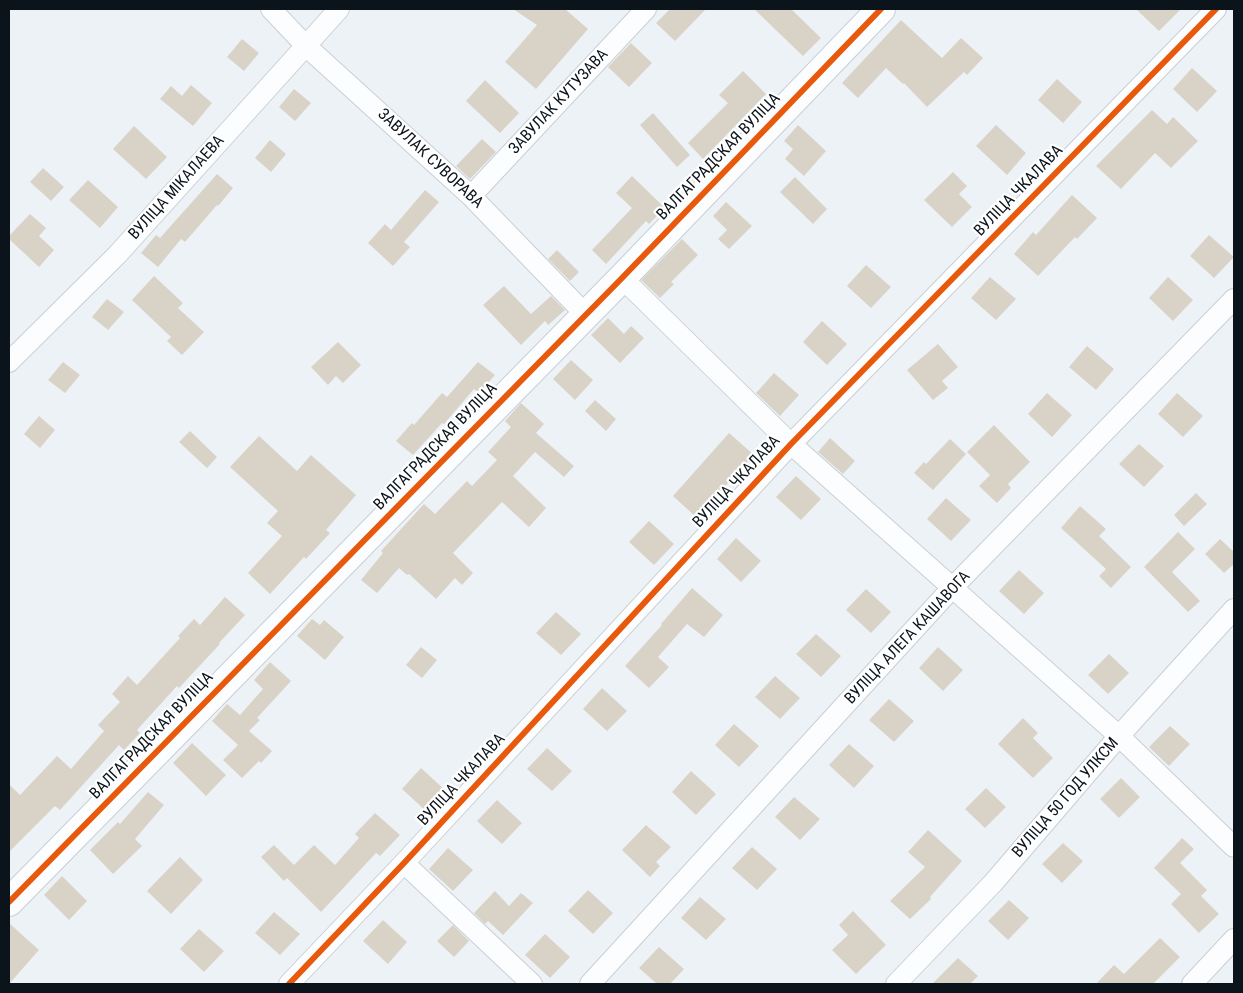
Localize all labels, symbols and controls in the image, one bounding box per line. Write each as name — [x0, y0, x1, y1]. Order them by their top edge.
street label: ЗАВУЛАК КУТУЗАВА — [505, 45, 613, 159]
street label: ВАЛГАГРАДСКАЯ ВУЛІЦА — [653, 89, 785, 225]
street label: ЗАВУЛАК СУВОРАВА — [373, 105, 487, 213]
street label: ВУЛІЦА МІКАЛАЕВА — [125, 132, 229, 244]
street label: ВУЛІЦА ЧКАЛАВА — [971, 141, 1067, 241]
street label: ВАЛГАГРАДСКАЯ ВУЛІЦА — [370, 379, 502, 515]
street label: ВУЛІЦА ЧКАЛАВА — [689, 432, 785, 532]
street label: ВУЛІЦА АЛЕГА КАШАВОГА — [841, 567, 975, 709]
street label: ВАЛГАГРАДСКАЯ ВУЛІЦА — [86, 668, 218, 804]
street label: ВУЛІЦА ЧКАЛАВА — [414, 730, 510, 830]
street label: ВУЛІЦА 50 ГОД УЛКСМ — [1009, 734, 1123, 862]

